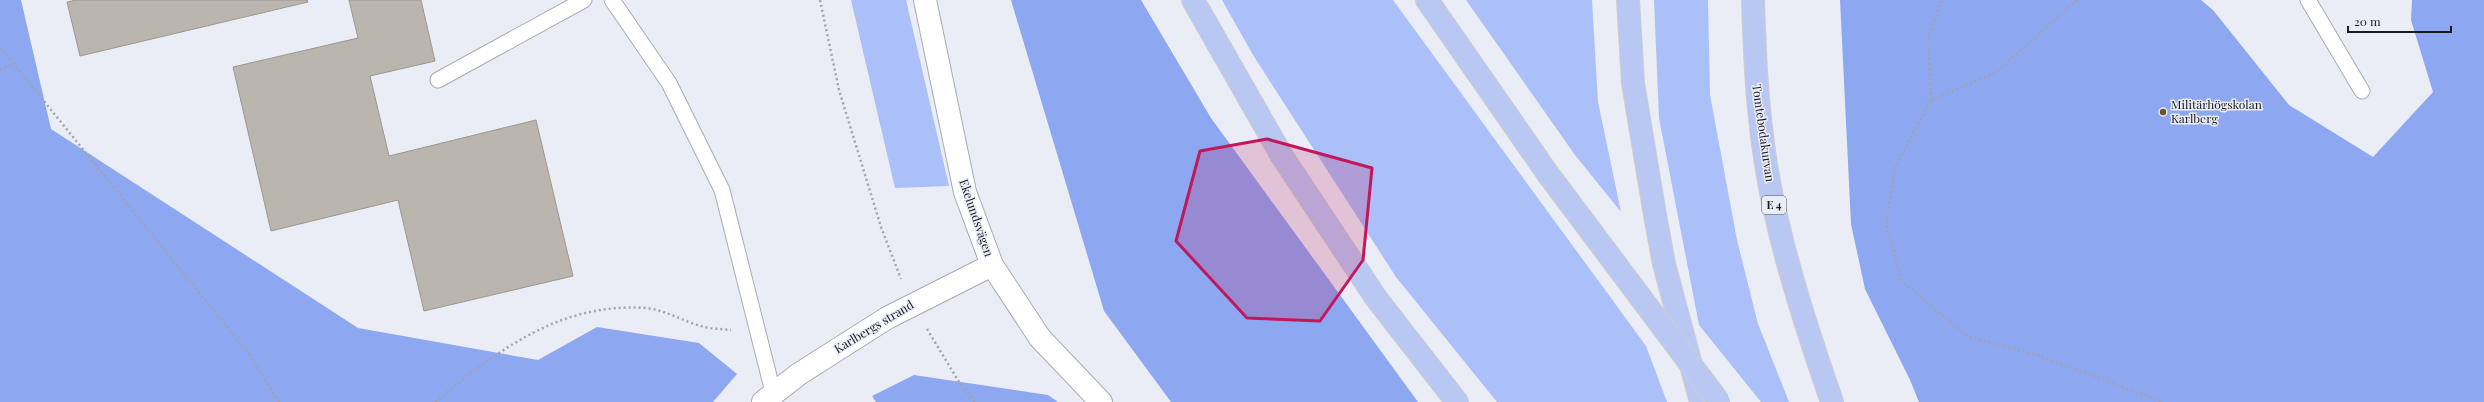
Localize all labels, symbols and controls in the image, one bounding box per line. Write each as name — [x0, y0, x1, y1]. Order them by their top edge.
scale bar — [2348, 8, 2451, 34]
text: 20 m — [2354, 13, 2381, 29]
street label: Tomtebodakurvan — [1749, 83, 1779, 183]
place label: Militärhögskolan Karlberg — [2171, 96, 2262, 126]
marker: Militärhögskolan Karlberg — [2158, 107, 2168, 117]
street label: Ekelundsvägen — [956, 177, 998, 258]
road number: E 4 — [1762, 196, 1786, 214]
street label: Karlbergs strand — [831, 296, 916, 356]

